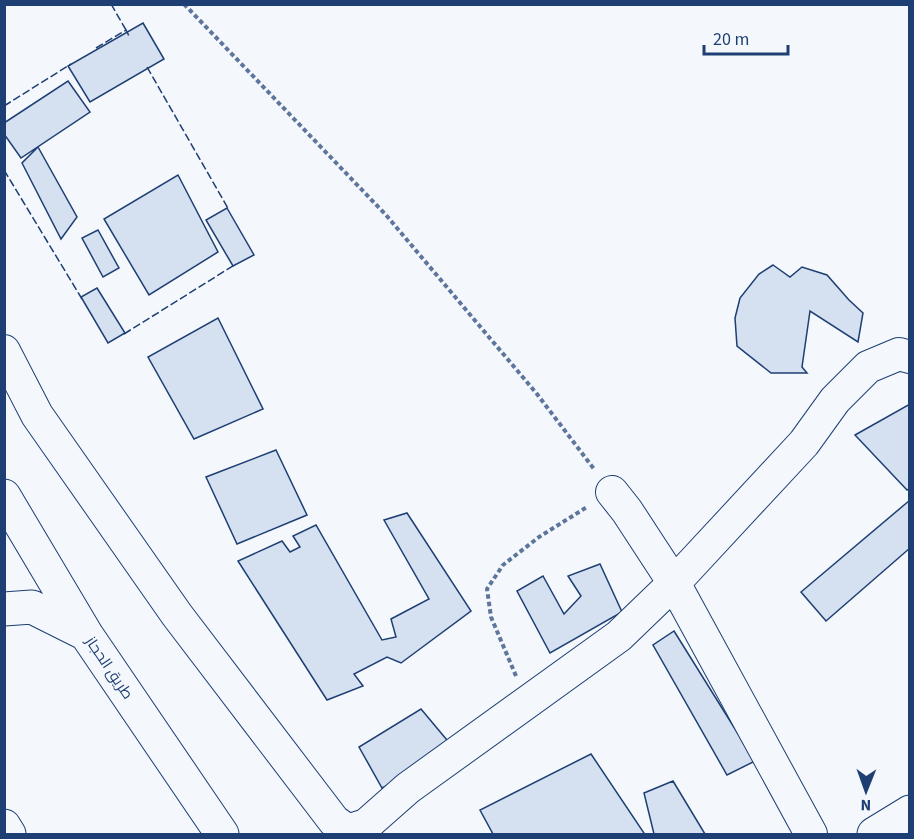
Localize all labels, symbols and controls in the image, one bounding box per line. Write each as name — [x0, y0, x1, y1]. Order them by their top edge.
scale bar — [704, 18, 788, 56]
text: 20 m — [713, 27, 749, 52]
street label: طريق الحجاز — [80, 631, 138, 704]
north arrow — [836, 761, 896, 821]
text: N — [860, 794, 871, 816]

